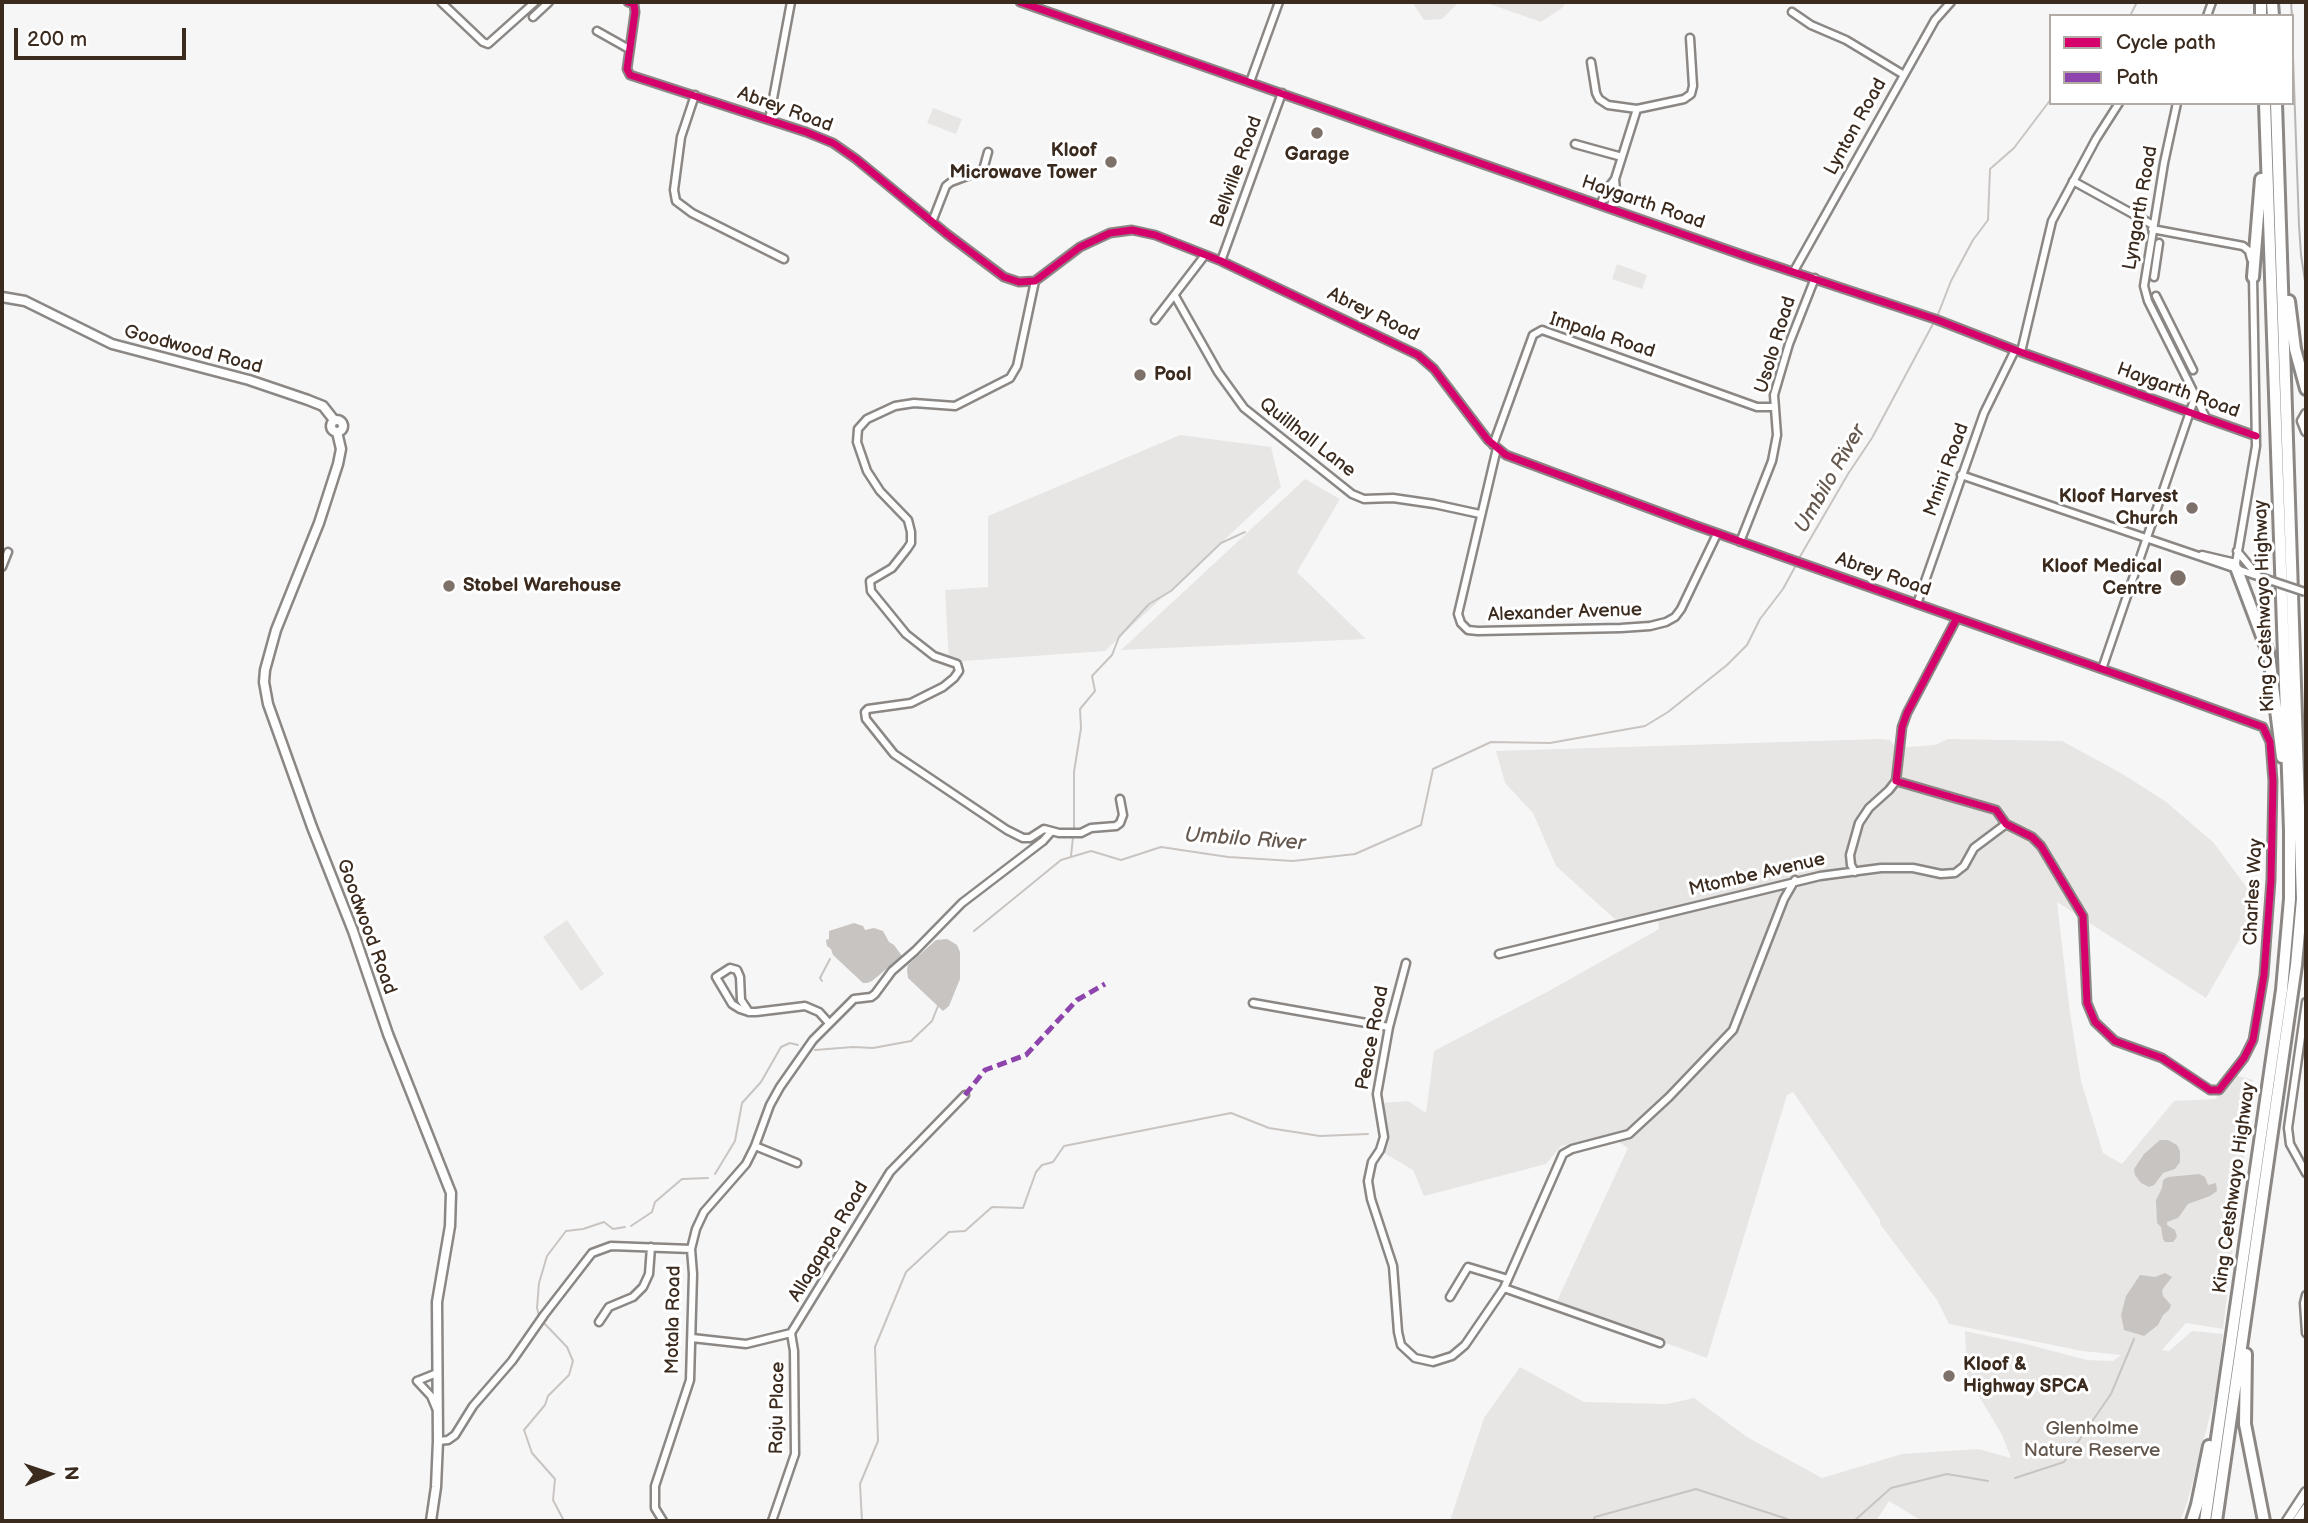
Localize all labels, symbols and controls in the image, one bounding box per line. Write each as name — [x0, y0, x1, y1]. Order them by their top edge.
scale bar — [18, 14, 189, 58]
legend — [2049, 14, 2294, 105]
text: 200 m — [27, 27, 87, 52]
text: Cycle path — [2116, 30, 2216, 55]
text: Path — [2116, 65, 2158, 90]
street label: Lynton Road — [1820, 75, 1892, 179]
street label: Abrey Road — [734, 82, 836, 138]
street label: Bellville Road — [1206, 113, 1268, 231]
marker: Garage — [1309, 125, 1325, 141]
place label: Kloof Microwave Tower — [949, 140, 1097, 184]
place label: Garage — [1285, 144, 1349, 166]
street label: Lyngarth Road — [2119, 144, 2163, 272]
marker: Kloof Microwave Tower — [1103, 154, 1119, 170]
street label: Haygarth Road — [1578, 171, 1708, 235]
street label: Abrey Road — [1323, 283, 1423, 347]
street label: Usolo Road — [1750, 294, 1802, 396]
street label: Impala Road — [1546, 308, 1658, 364]
street label: Goodwood Road — [121, 321, 265, 379]
street label: Haygarth Road — [2114, 358, 2242, 424]
place label: Pool — [1154, 364, 1191, 386]
marker: Pool — [1132, 367, 1148, 383]
street label: Quillhall Lane — [1254, 393, 1360, 483]
water label: Umbilo River — [1790, 420, 1872, 538]
street label: Mnini Road — [1920, 420, 1974, 520]
place label: Kloof Harvest Church — [2059, 486, 2178, 530]
street label: King Cetshwayo Highway — [2250, 499, 2280, 713]
marker: Kloof Harvest Church — [2184, 500, 2200, 516]
street label: Abrey Road — [1832, 548, 1934, 602]
place label: Kloof Medical Centre — [2042, 556, 2162, 600]
marker: Kloof Medical Centre — [2168, 568, 2188, 588]
place label: Stobel Warehouse — [463, 575, 621, 597]
marker: Stobel Warehouse — [441, 578, 457, 594]
street label: Alexander Avenue — [1487, 599, 1643, 627]
water label: Umbilo River — [1184, 823, 1306, 857]
street label: Charles Way — [2240, 838, 2268, 946]
street label: Mtombe Avenue — [1687, 848, 1827, 902]
street label: Goodwood Road — [331, 856, 401, 998]
street label: Peace Road — [1352, 984, 1394, 1092]
street label: King Cetshwayo Highway — [2209, 1081, 2261, 1295]
street label: Allagappa Road — [784, 1178, 874, 1306]
street label: Motala Road — [662, 1265, 686, 1375]
place label: Kloof & Highway SPCA — [1963, 1354, 2088, 1398]
street label: Raju Place — [766, 1361, 790, 1455]
marker: Kloof & Highway SPCA — [1941, 1368, 1957, 1384]
park label: Glenholme Nature Reserve — [2024, 1418, 2160, 1462]
north arrow — [14, 1439, 84, 1509]
text: N — [59, 1466, 82, 1481]

